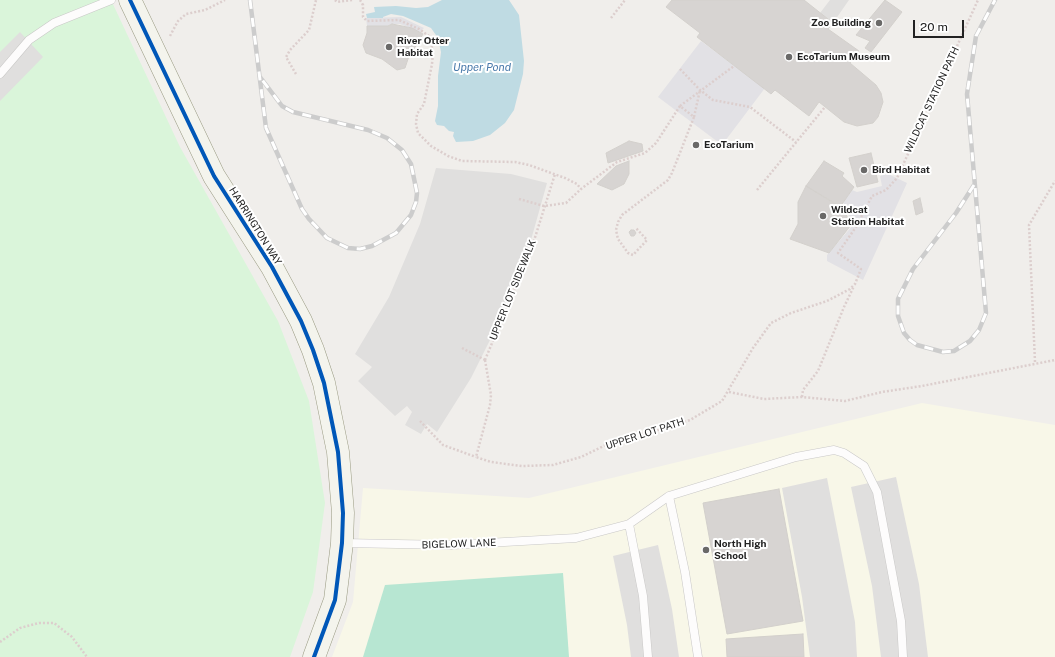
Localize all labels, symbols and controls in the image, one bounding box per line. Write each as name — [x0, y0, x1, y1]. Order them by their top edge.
scale bar — [915, 12, 966, 38]
place label: Zoo Building — [811, 17, 871, 29]
marker: Zoo Building — [874, 18, 884, 28]
text: 20 m — [920, 20, 948, 34]
place label: River Otter Habitat — [397, 35, 449, 58]
marker: River Otter Habitat — [384, 42, 394, 52]
street label: WILDCAT STATION PATH — [902, 45, 962, 155]
place label: EcoTarium Museum — [797, 51, 890, 63]
marker: EcoTarium Museum — [784, 52, 794, 62]
water label: Upper Pond — [453, 61, 511, 75]
place label: EcoTarium — [704, 139, 754, 151]
marker: EcoTarium — [691, 140, 701, 150]
place label: Bird Habitat — [872, 164, 930, 176]
marker: Bird Habitat — [859, 165, 869, 175]
street label: HARRINGTON WAY — [226, 185, 284, 267]
place label: Wildcat Station Habitat — [831, 204, 904, 228]
marker: Wildcat Station Habitat — [818, 211, 828, 221]
street label: UPPER LOT SIDEWALK — [487, 238, 539, 342]
street label: UPPER LOT PATH — [604, 416, 686, 452]
street label: BIGELOW LANE — [421, 537, 497, 551]
place label: North High School — [714, 538, 766, 562]
marker: North High School — [701, 545, 711, 555]

